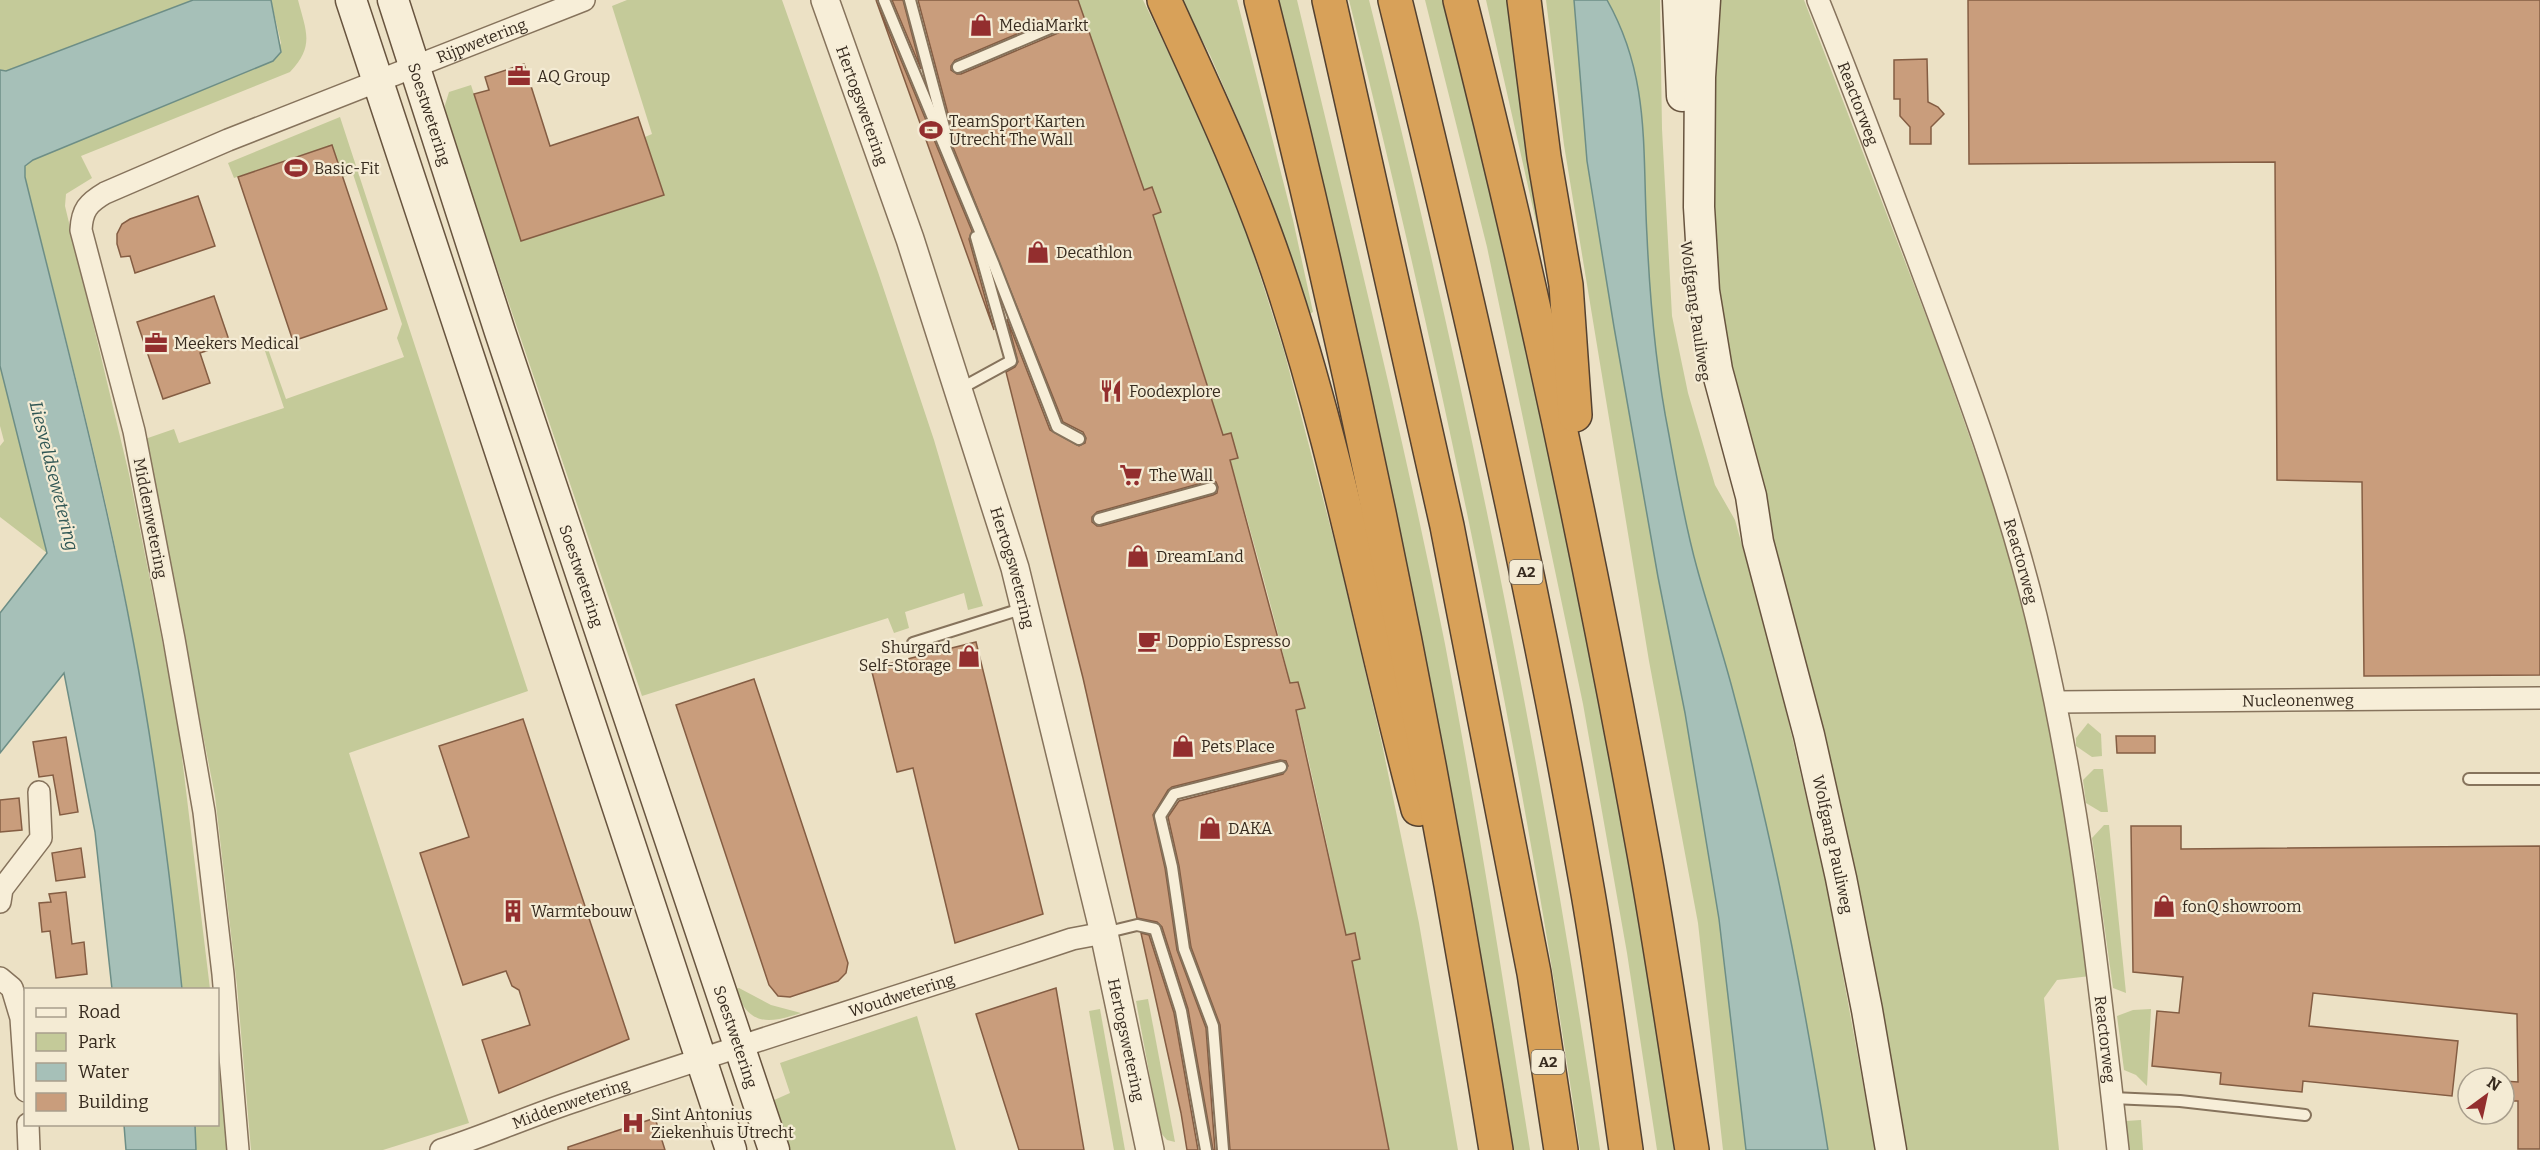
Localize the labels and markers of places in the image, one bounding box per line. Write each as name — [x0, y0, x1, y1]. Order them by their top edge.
shop icon: MediaMarkt — [968, 12, 994, 38]
place label: MediaMarkt — [999, 16, 1089, 35]
office icon: AQ Group — [506, 63, 532, 89]
place label: AQ Group — [537, 67, 610, 86]
place label: TeamSport Karten Utrecht The Wall — [949, 112, 1085, 149]
sports icon: TeamSport Karten Utrecht The Wall — [918, 117, 944, 143]
sports icon: Basic-Fit — [283, 155, 309, 181]
place label: Basic-Fit — [314, 159, 380, 178]
shop icon: Decathlon — [1025, 239, 1051, 265]
place label: Decathlon — [1056, 243, 1132, 262]
office icon: Meekers Medical — [143, 330, 169, 356]
place label: Meekers Medical — [174, 334, 299, 353]
restaurant icon: Foodexplore — [1098, 378, 1124, 404]
place label: Foodexplore — [1129, 382, 1221, 401]
supermarket icon: The Wall — [1118, 462, 1144, 488]
place label: The Wall — [1149, 466, 1213, 485]
shop icon: DreamLand — [1125, 543, 1151, 569]
place label: DreamLand — [1156, 547, 1244, 566]
cafe icon: Doppio Espresso — [1136, 628, 1162, 654]
place label: Doppio Espresso — [1167, 632, 1291, 651]
place label: Shurgard Self-Storage — [859, 638, 952, 675]
shop icon: Shurgard Self-Storage — [956, 643, 982, 669]
shop icon: Pets Place — [1170, 733, 1196, 759]
place label: Pets Place — [1201, 737, 1275, 756]
shop icon: DAKA — [1197, 815, 1223, 841]
place label: DAKA — [1228, 819, 1273, 838]
shop icon: fonQ showroom — [2151, 893, 2177, 919]
place label: fonQ showroom — [2182, 897, 2302, 916]
building icon: Warmtebouw — [500, 898, 526, 924]
place label: Warmtebouw — [531, 902, 632, 921]
place label: Sint Antonius Ziekenhuis Utrecht — [651, 1105, 794, 1142]
hospital icon: Sint Antonius Ziekenhuis Utrecht — [620, 1110, 646, 1136]

